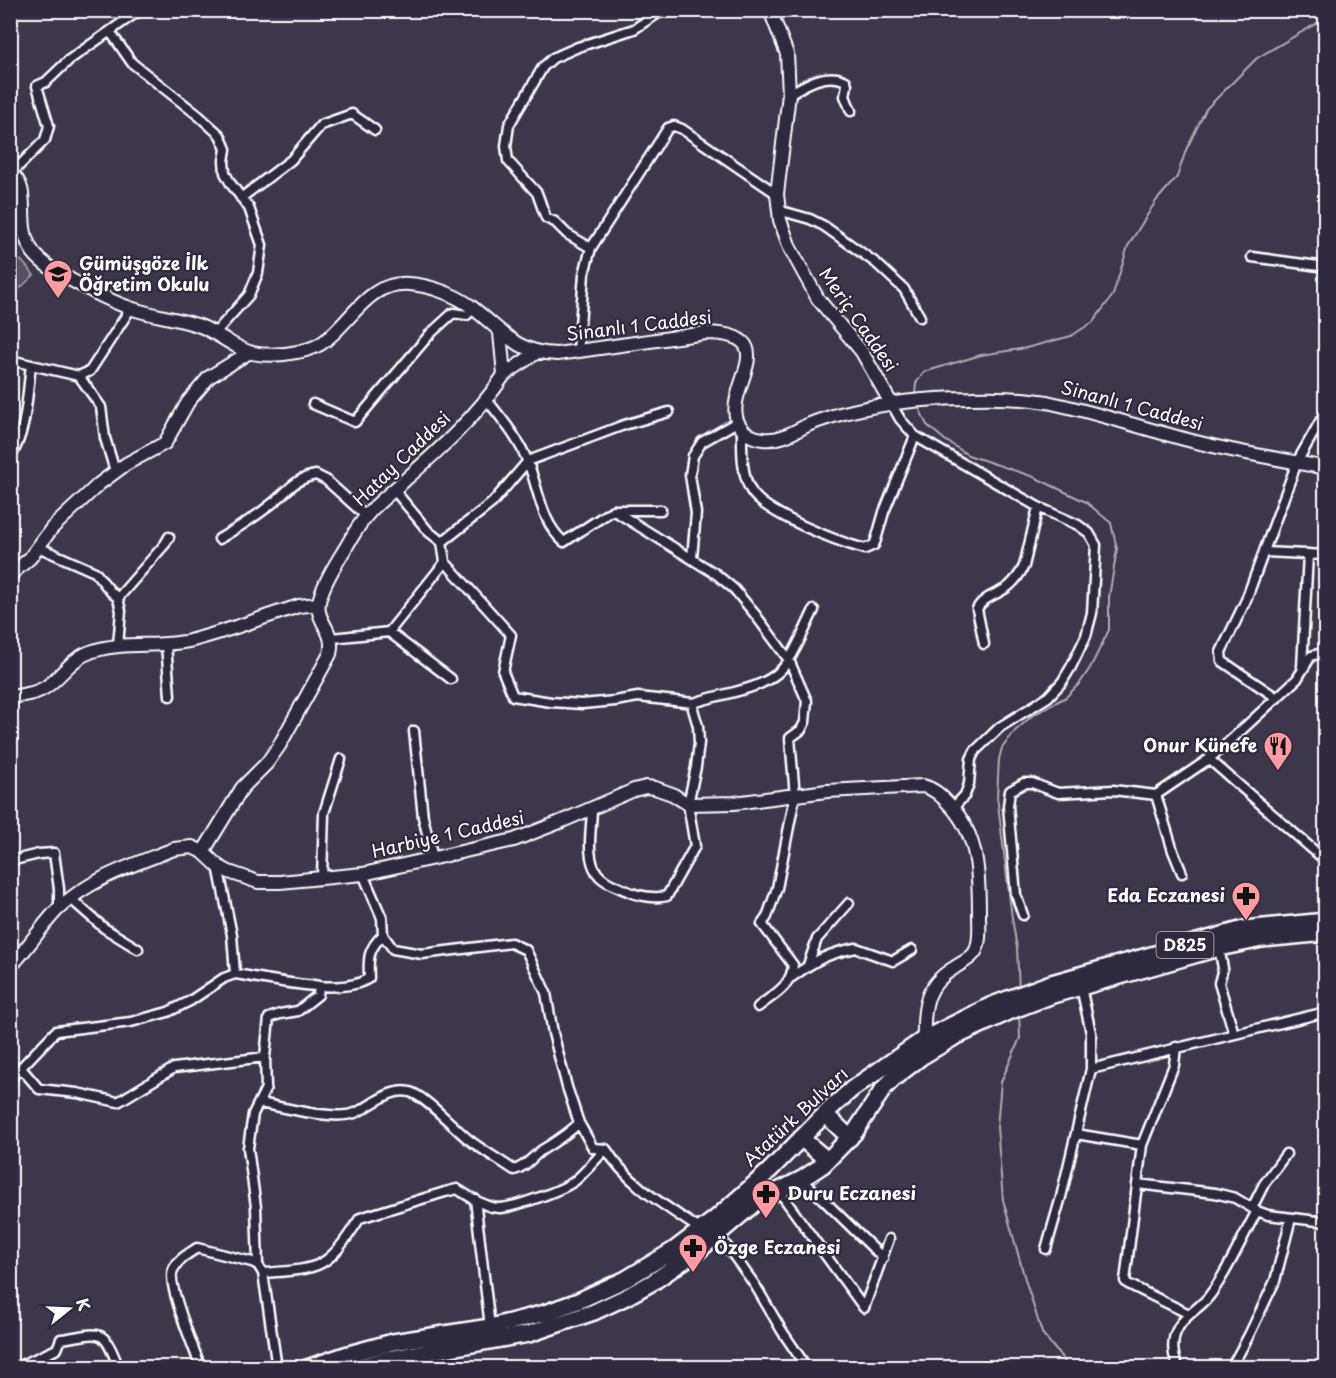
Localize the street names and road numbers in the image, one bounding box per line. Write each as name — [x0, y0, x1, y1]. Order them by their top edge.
street label: Meriç Caddesi — [813, 262, 905, 377]
street label: Sinanlı 1 Caddesi — [565, 302, 713, 347]
street label: Sinanlı 1 Caddesi — [1058, 373, 1206, 437]
street label: Hatay Caddesi — [346, 404, 456, 512]
street label: Harbiye 1 Caddesi — [369, 803, 527, 864]
road number: D825 — [1156, 932, 1214, 958]
street label: Atatürk Bulvarı — [736, 1060, 854, 1172]

